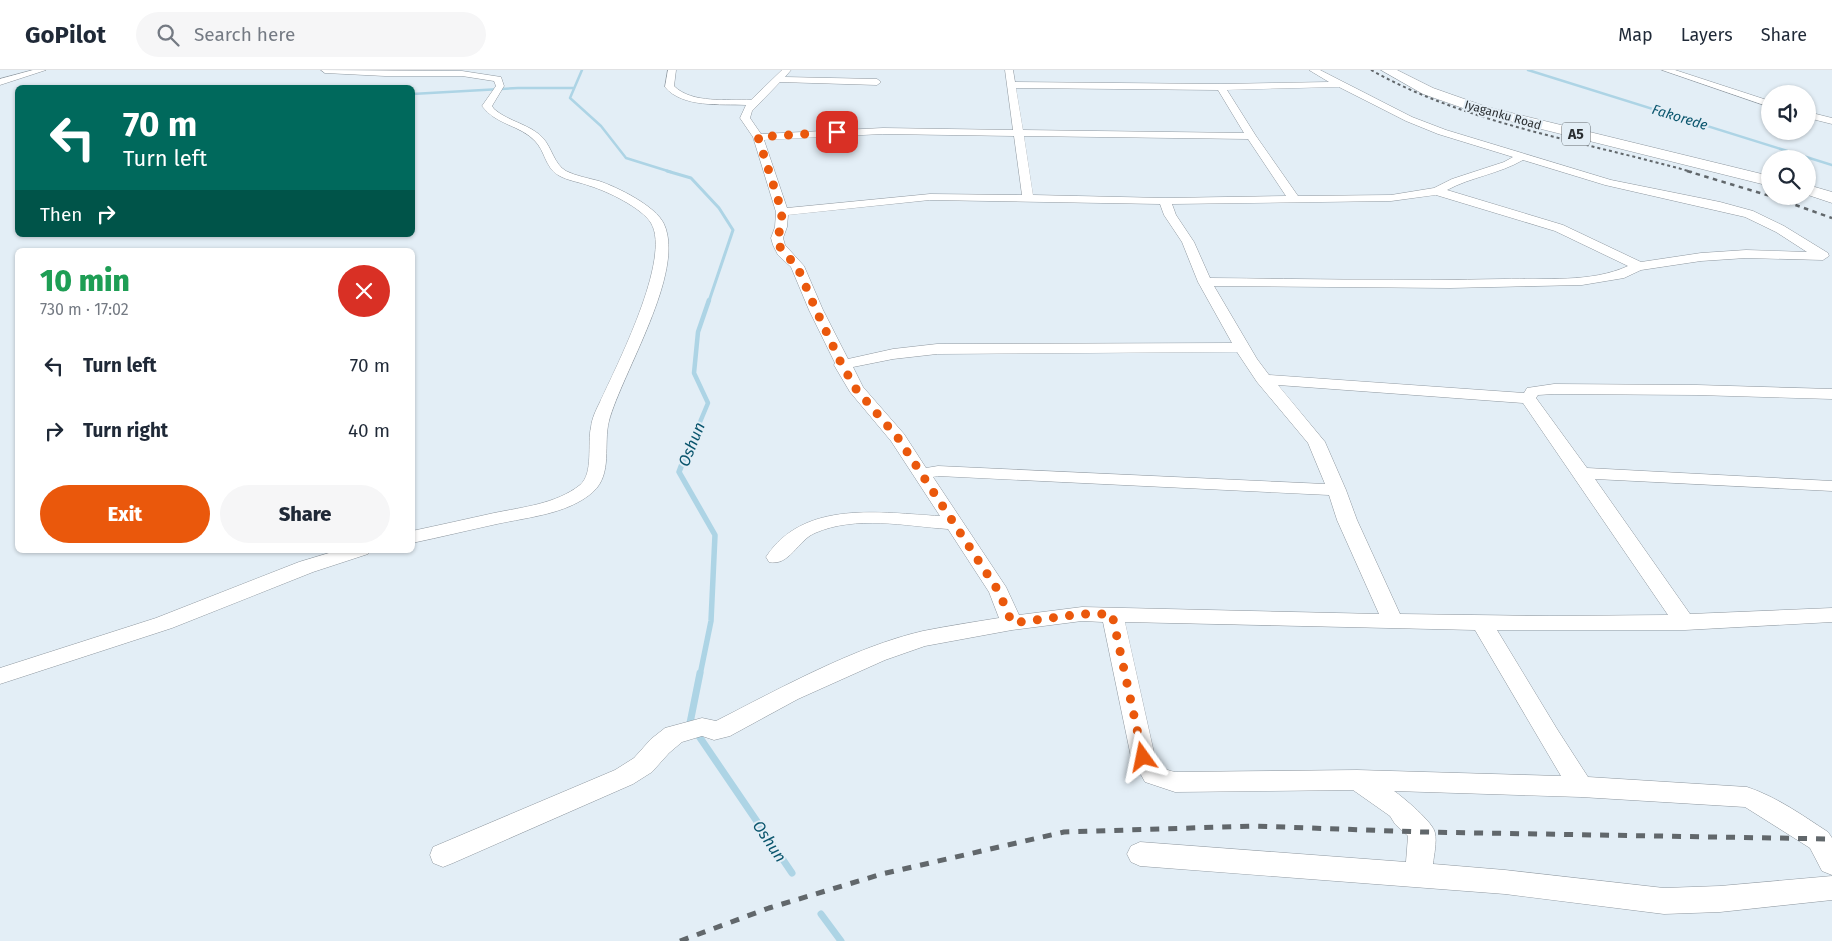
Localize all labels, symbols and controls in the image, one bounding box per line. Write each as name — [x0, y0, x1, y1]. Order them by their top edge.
search box — [136, 12, 486, 57]
text: GoPilot — [25, 21, 106, 49]
icon: search — [154, 21, 182, 49]
text: Search here — [194, 23, 295, 46]
text: Map — [1618, 24, 1653, 46]
text: Layers — [1681, 24, 1733, 46]
text: Share — [1761, 24, 1807, 46]
map controls — [1761, 85, 1816, 205]
button: sound — [1761, 85, 1816, 140]
street label: Iyaganku Road — [1463, 97, 1543, 133]
water label: Fakorede — [1650, 101, 1710, 134]
text: 70 m — [123, 103, 197, 145]
icon: left — [40, 105, 105, 170]
pin — [816, 111, 858, 153]
icon: arrive — [823, 118, 851, 146]
road number: A5 — [1562, 122, 1590, 146]
text: Turn left — [123, 145, 207, 172]
button: search — [1761, 150, 1816, 205]
icon: right — [92, 200, 120, 228]
text: Then — [40, 203, 82, 226]
text: 10 min — [40, 263, 130, 299]
button: close — [338, 265, 390, 317]
text: 730 m · 17:02 — [40, 300, 129, 319]
icon: left — [40, 352, 68, 380]
text: Turn left — [83, 354, 157, 377]
text: 70 m — [350, 354, 390, 377]
icon: right — [40, 417, 68, 445]
text: Turn right — [83, 419, 168, 442]
text: 40 m — [348, 419, 390, 442]
water label: Oshun — [674, 419, 709, 469]
button: Exit — [40, 485, 210, 543]
button: Share — [220, 485, 390, 543]
position arrow — [1116, 730, 1168, 782]
water label: Oshun — [749, 817, 790, 866]

